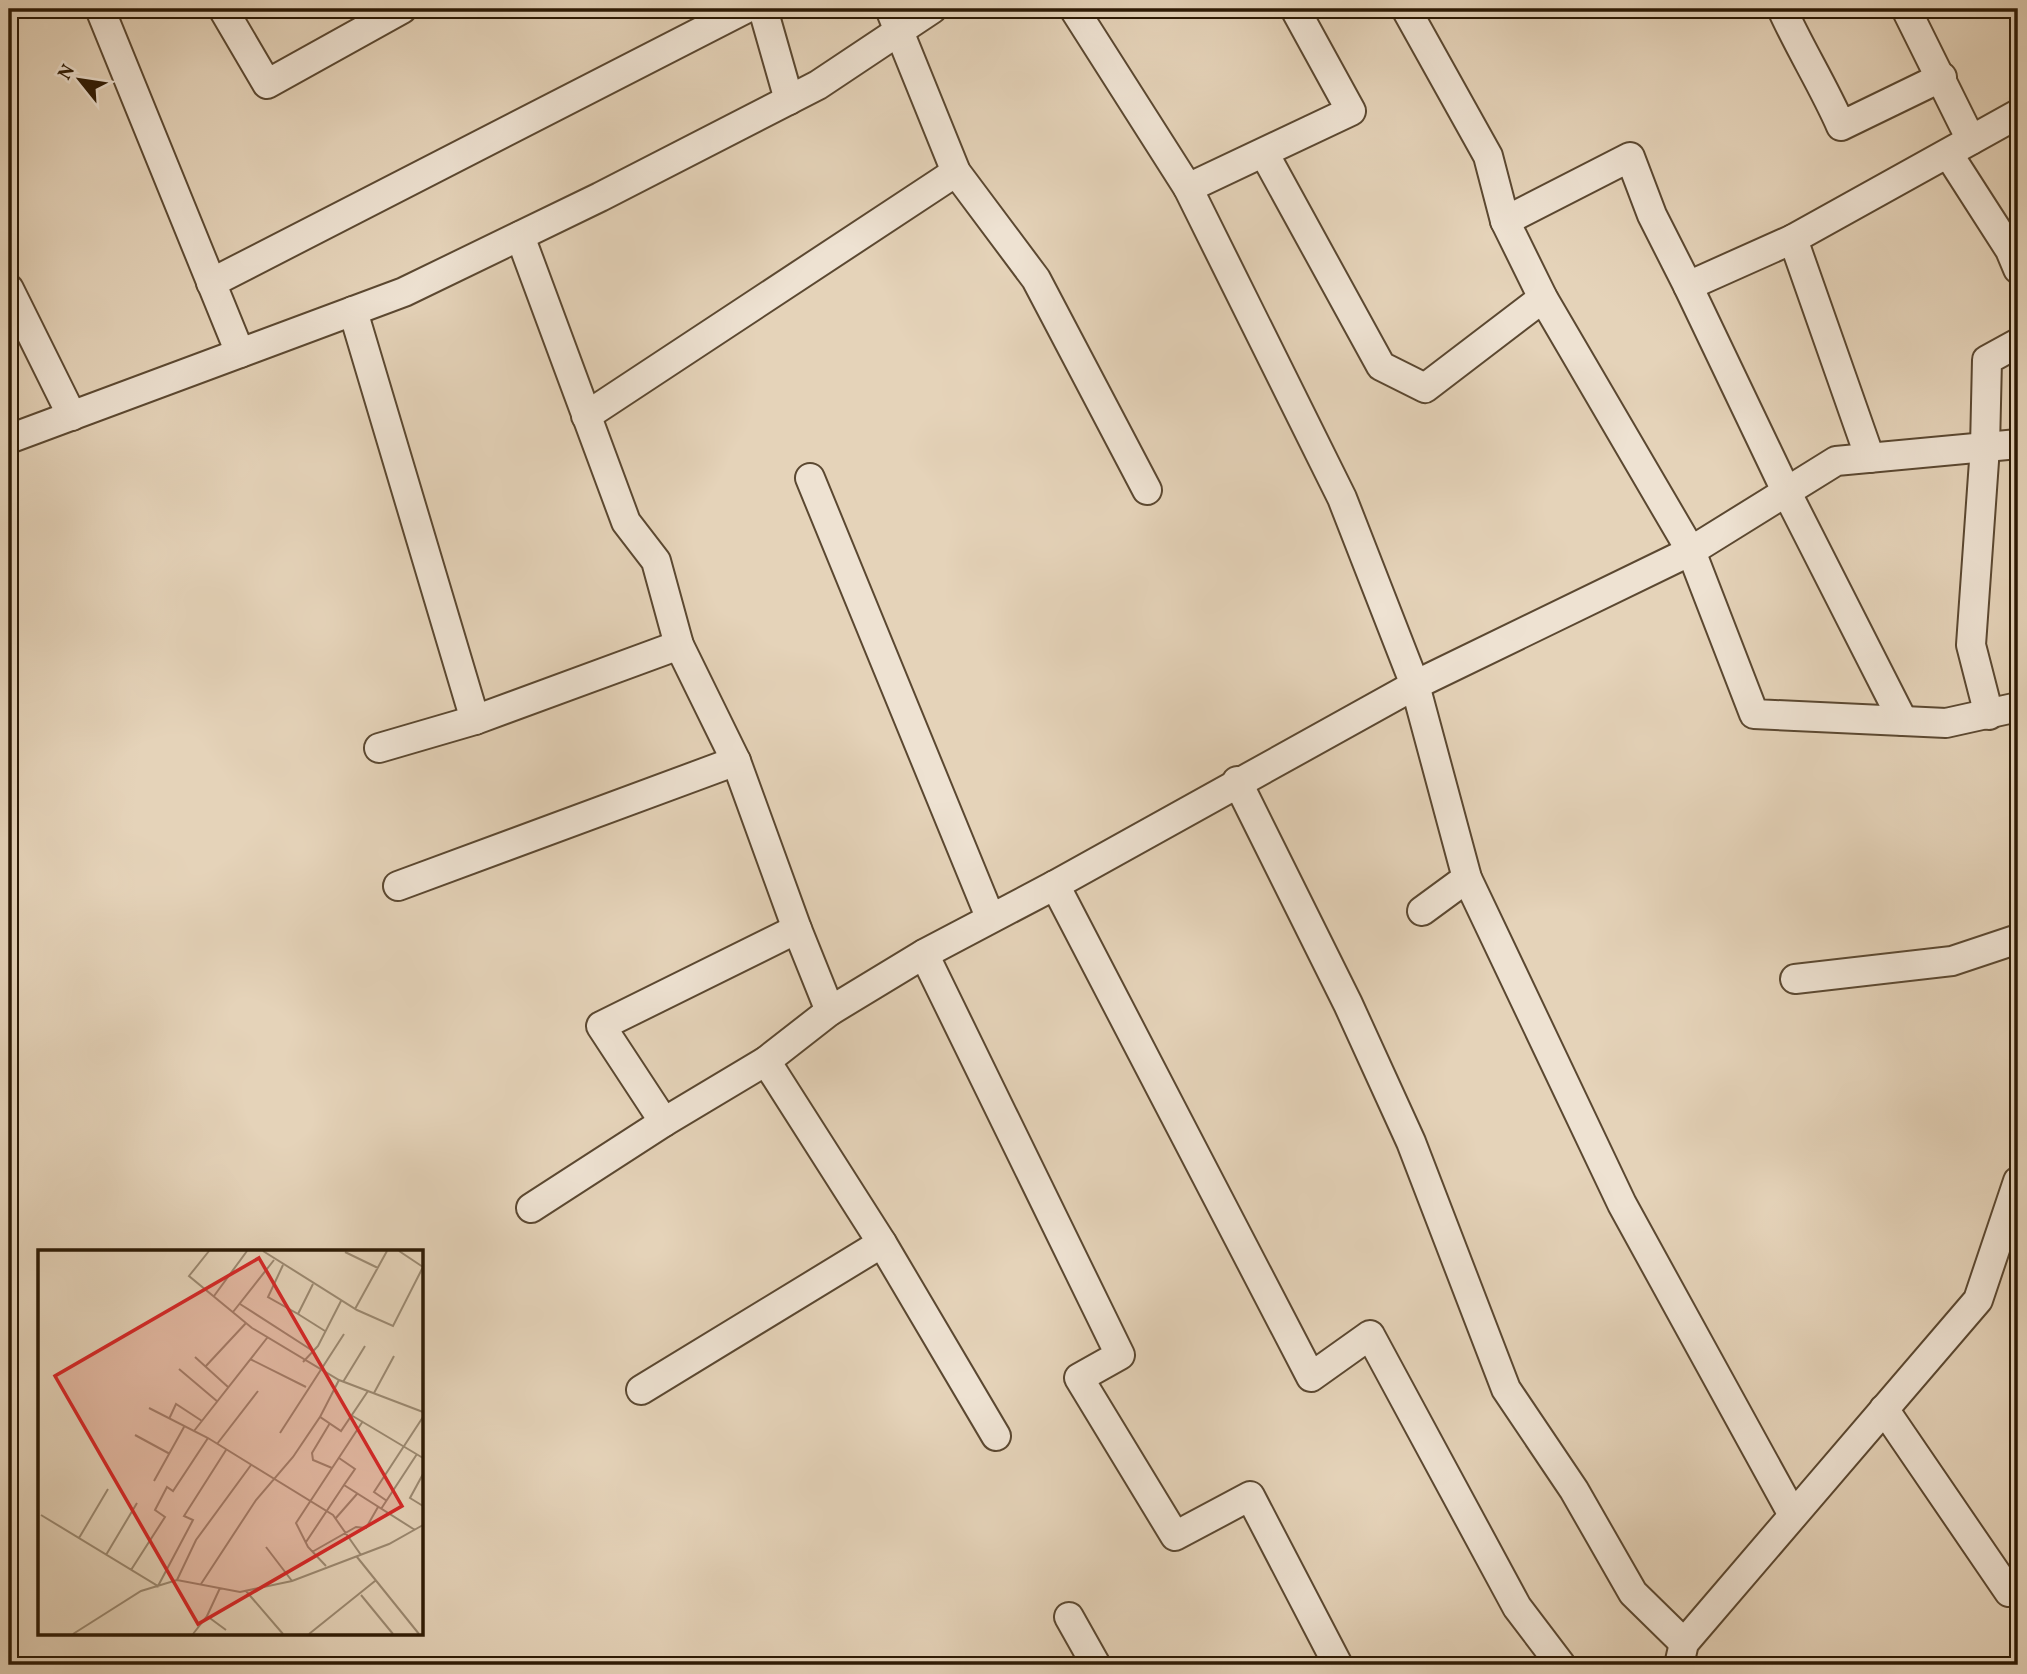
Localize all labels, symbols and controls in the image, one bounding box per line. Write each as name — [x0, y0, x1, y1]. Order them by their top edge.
north arrow — [46, 46, 116, 116]
text: N — [52, 60, 82, 85]
inset map — [38, 1250, 424, 1636]

